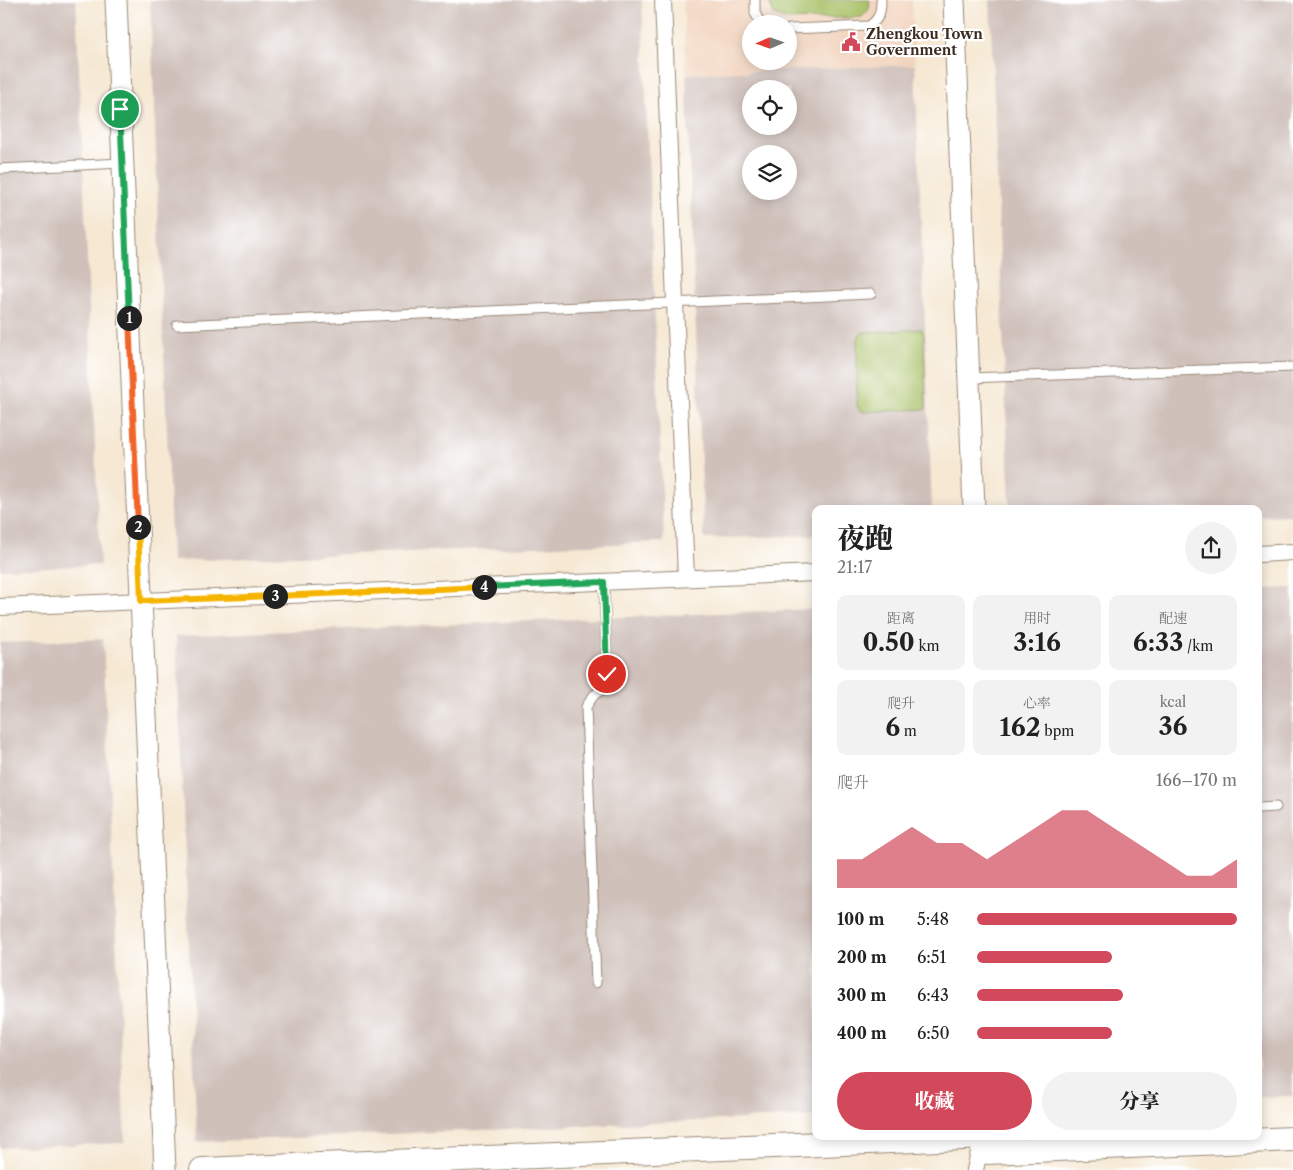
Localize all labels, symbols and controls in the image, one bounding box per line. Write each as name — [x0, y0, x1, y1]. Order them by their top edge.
north arrow — [742, 15, 798, 70]
map controls — [742, 15, 797, 200]
place label: Zhengkou Town Government — [866, 25, 983, 59]
public building icon: Zhengkou Town Government — [840, 31, 862, 53]
button: locate — [742, 80, 797, 135]
pin — [99, 88, 141, 130]
icon: arrive — [106, 95, 134, 123]
button: layers — [742, 145, 797, 200]
pin: 1 — [116, 306, 142, 330]
text: 1 — [126, 309, 133, 327]
pin: 2 — [126, 514, 150, 540]
text: 2 — [134, 518, 143, 536]
text: 夜跑 — [837, 521, 893, 555]
button: share — [1185, 522, 1237, 574]
text: 21:17 — [837, 557, 872, 577]
pin: 4 — [472, 574, 496, 600]
text: 4 — [480, 578, 489, 596]
pin: 3 — [262, 584, 288, 608]
text: 3 — [272, 587, 279, 605]
text: 距离 — [887, 609, 915, 627]
text: 用时 — [1023, 609, 1051, 627]
text: 配速 — [1159, 609, 1187, 627]
text: 0.50 — [862, 627, 915, 658]
text: 3:16 — [1013, 627, 1061, 658]
text: 6:33 — [1133, 627, 1183, 658]
text: km — [915, 637, 940, 655]
text: /km — [1183, 637, 1213, 655]
pin — [586, 653, 628, 695]
icon: check — [593, 660, 621, 688]
text: kcal — [1160, 693, 1186, 711]
text: 爬升 — [887, 694, 915, 712]
text: 心率 — [1023, 694, 1051, 712]
text: 36 — [1158, 711, 1188, 742]
text: 6 — [885, 712, 900, 743]
text: 162 — [1000, 712, 1041, 743]
text: m — [900, 722, 917, 740]
text: bpm — [1041, 722, 1074, 740]
text: 166–170 m — [1156, 770, 1237, 790]
text: 爬升 — [837, 772, 869, 792]
text: 100 m — [837, 909, 884, 929]
text: 5:48 — [917, 909, 949, 929]
text: 200 m — [837, 947, 887, 967]
text: 6:51 — [917, 947, 946, 967]
text: 300 m — [837, 985, 886, 1005]
text: 6:43 — [917, 985, 949, 1005]
text: 400 m — [837, 1023, 887, 1043]
text: 6:50 — [917, 1023, 950, 1043]
button: 收藏 — [837, 1072, 1032, 1130]
button: 分享 — [1042, 1072, 1237, 1130]

